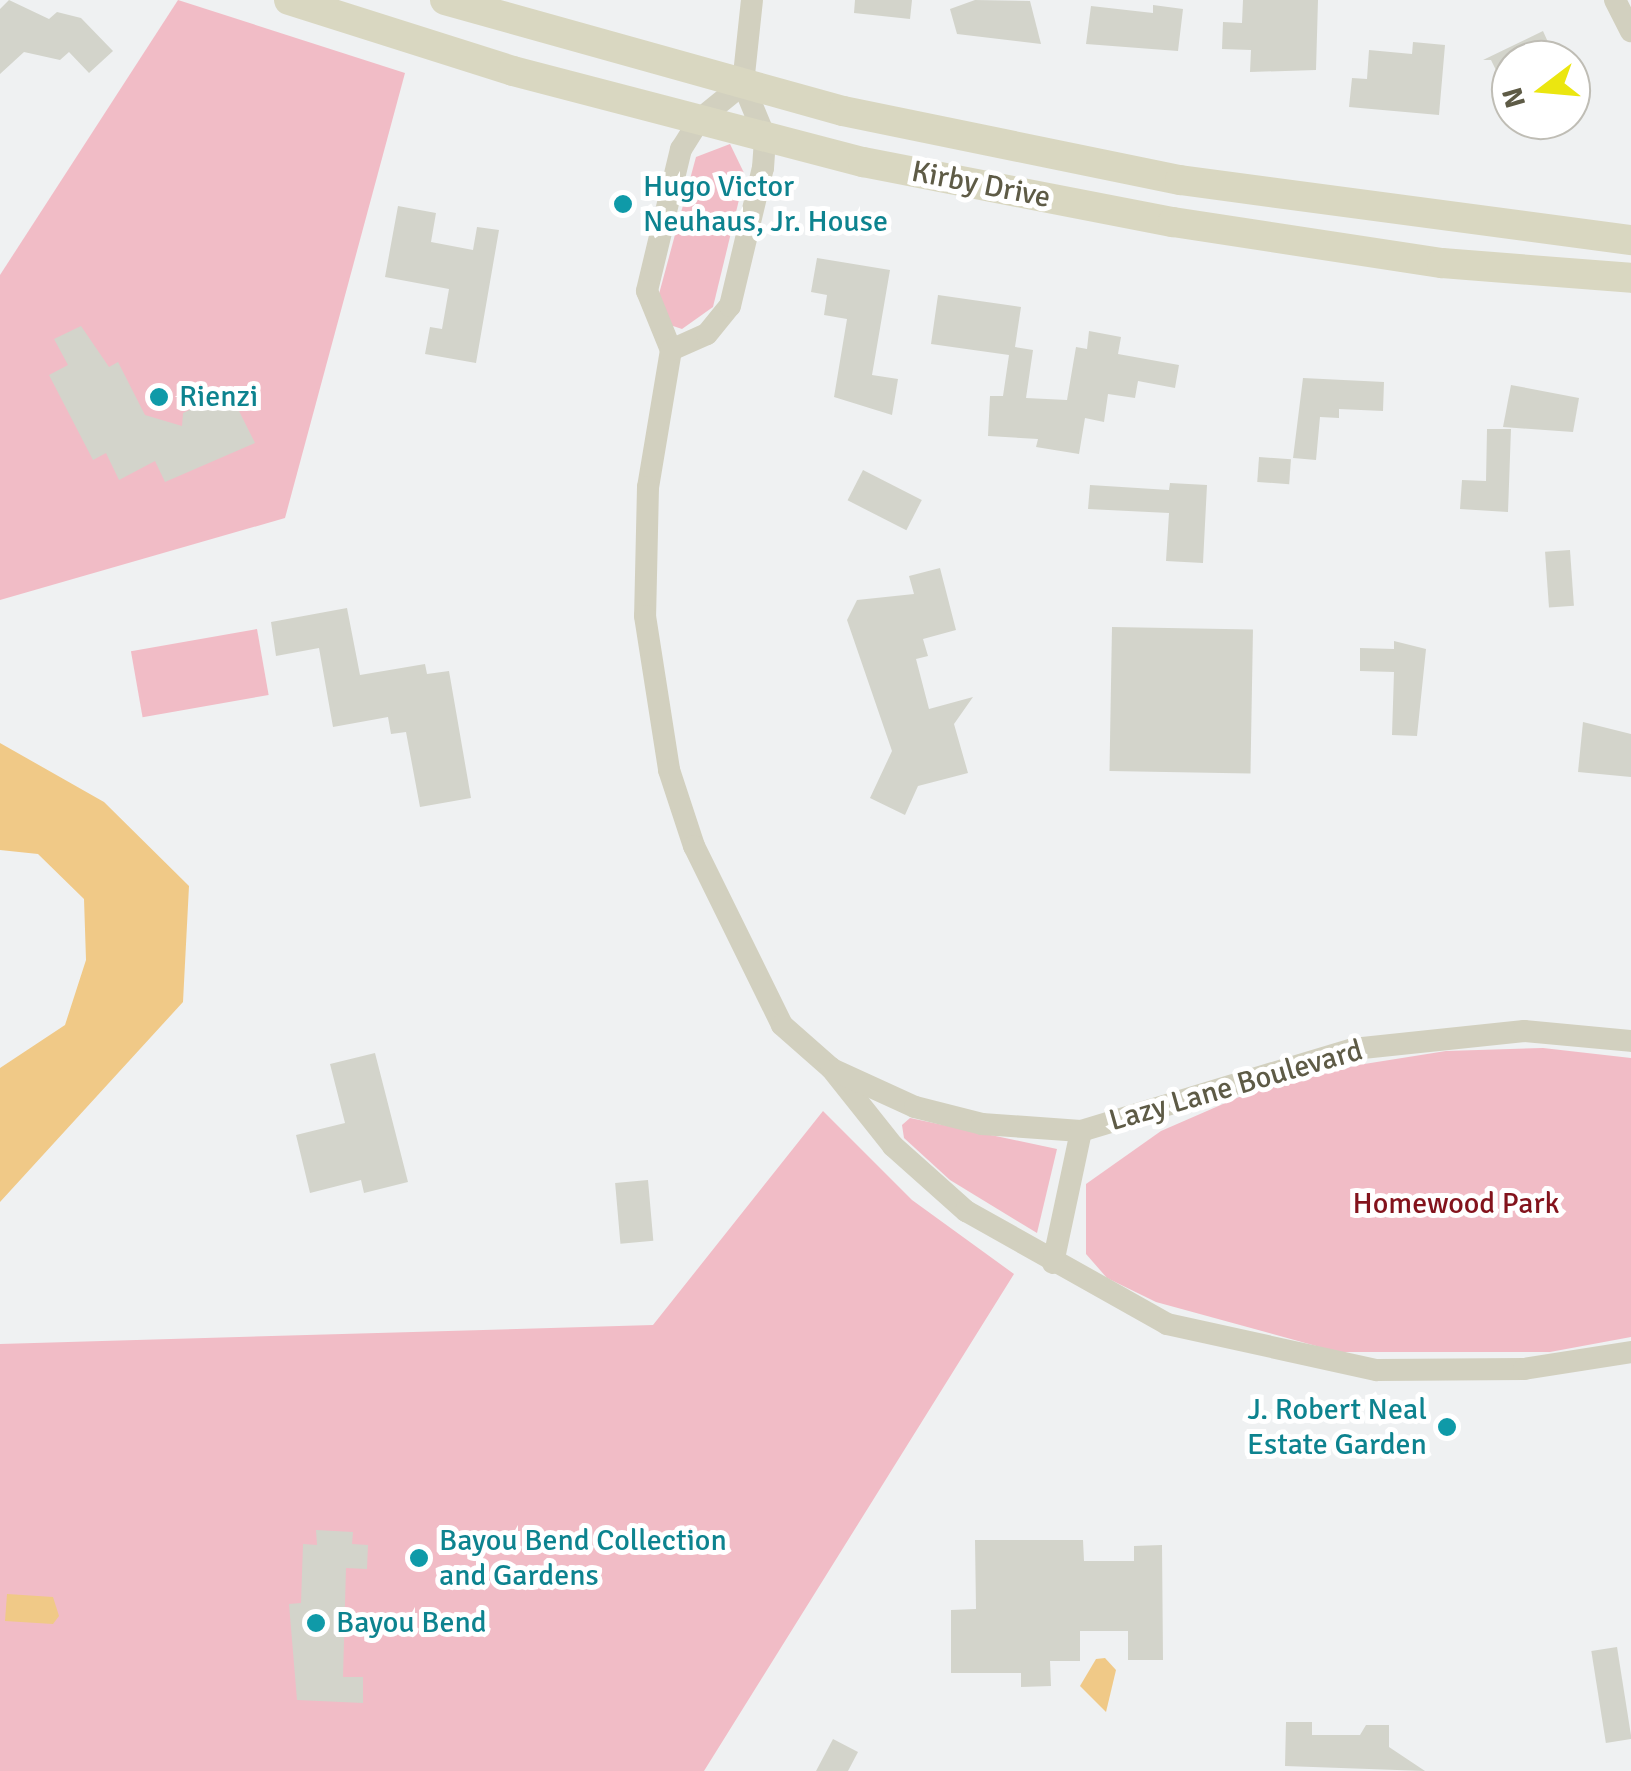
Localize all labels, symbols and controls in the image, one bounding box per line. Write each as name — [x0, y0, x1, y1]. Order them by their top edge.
north arrow — [1491, 40, 1591, 140]
text: N — [1495, 84, 1533, 112]
street label: Kirby Drive — [909, 154, 1053, 216]
place label: Hugo Victor Neuhaus, Jr. House — [643, 169, 888, 240]
marker: Hugo Victor Neuhaus, Jr. House — [612, 193, 634, 215]
place label: Rienzi — [179, 379, 258, 415]
marker: Rienzi — [148, 386, 170, 408]
street label: Lazy Lane Boulevard — [1105, 1033, 1367, 1139]
park label: Homewood Park — [1352, 1186, 1560, 1222]
place label: J. Robert Neal Estate Garden — [1247, 1392, 1427, 1462]
marker: J. Robert Neal Estate Garden — [1436, 1416, 1458, 1438]
place label: Bayou Bend Collection and Gardens — [439, 1523, 727, 1594]
marker: Bayou Bend Collection and Gardens — [408, 1547, 430, 1569]
place label: Bayou Bend — [336, 1605, 487, 1641]
marker: Bayou Bend — [305, 1612, 327, 1634]

